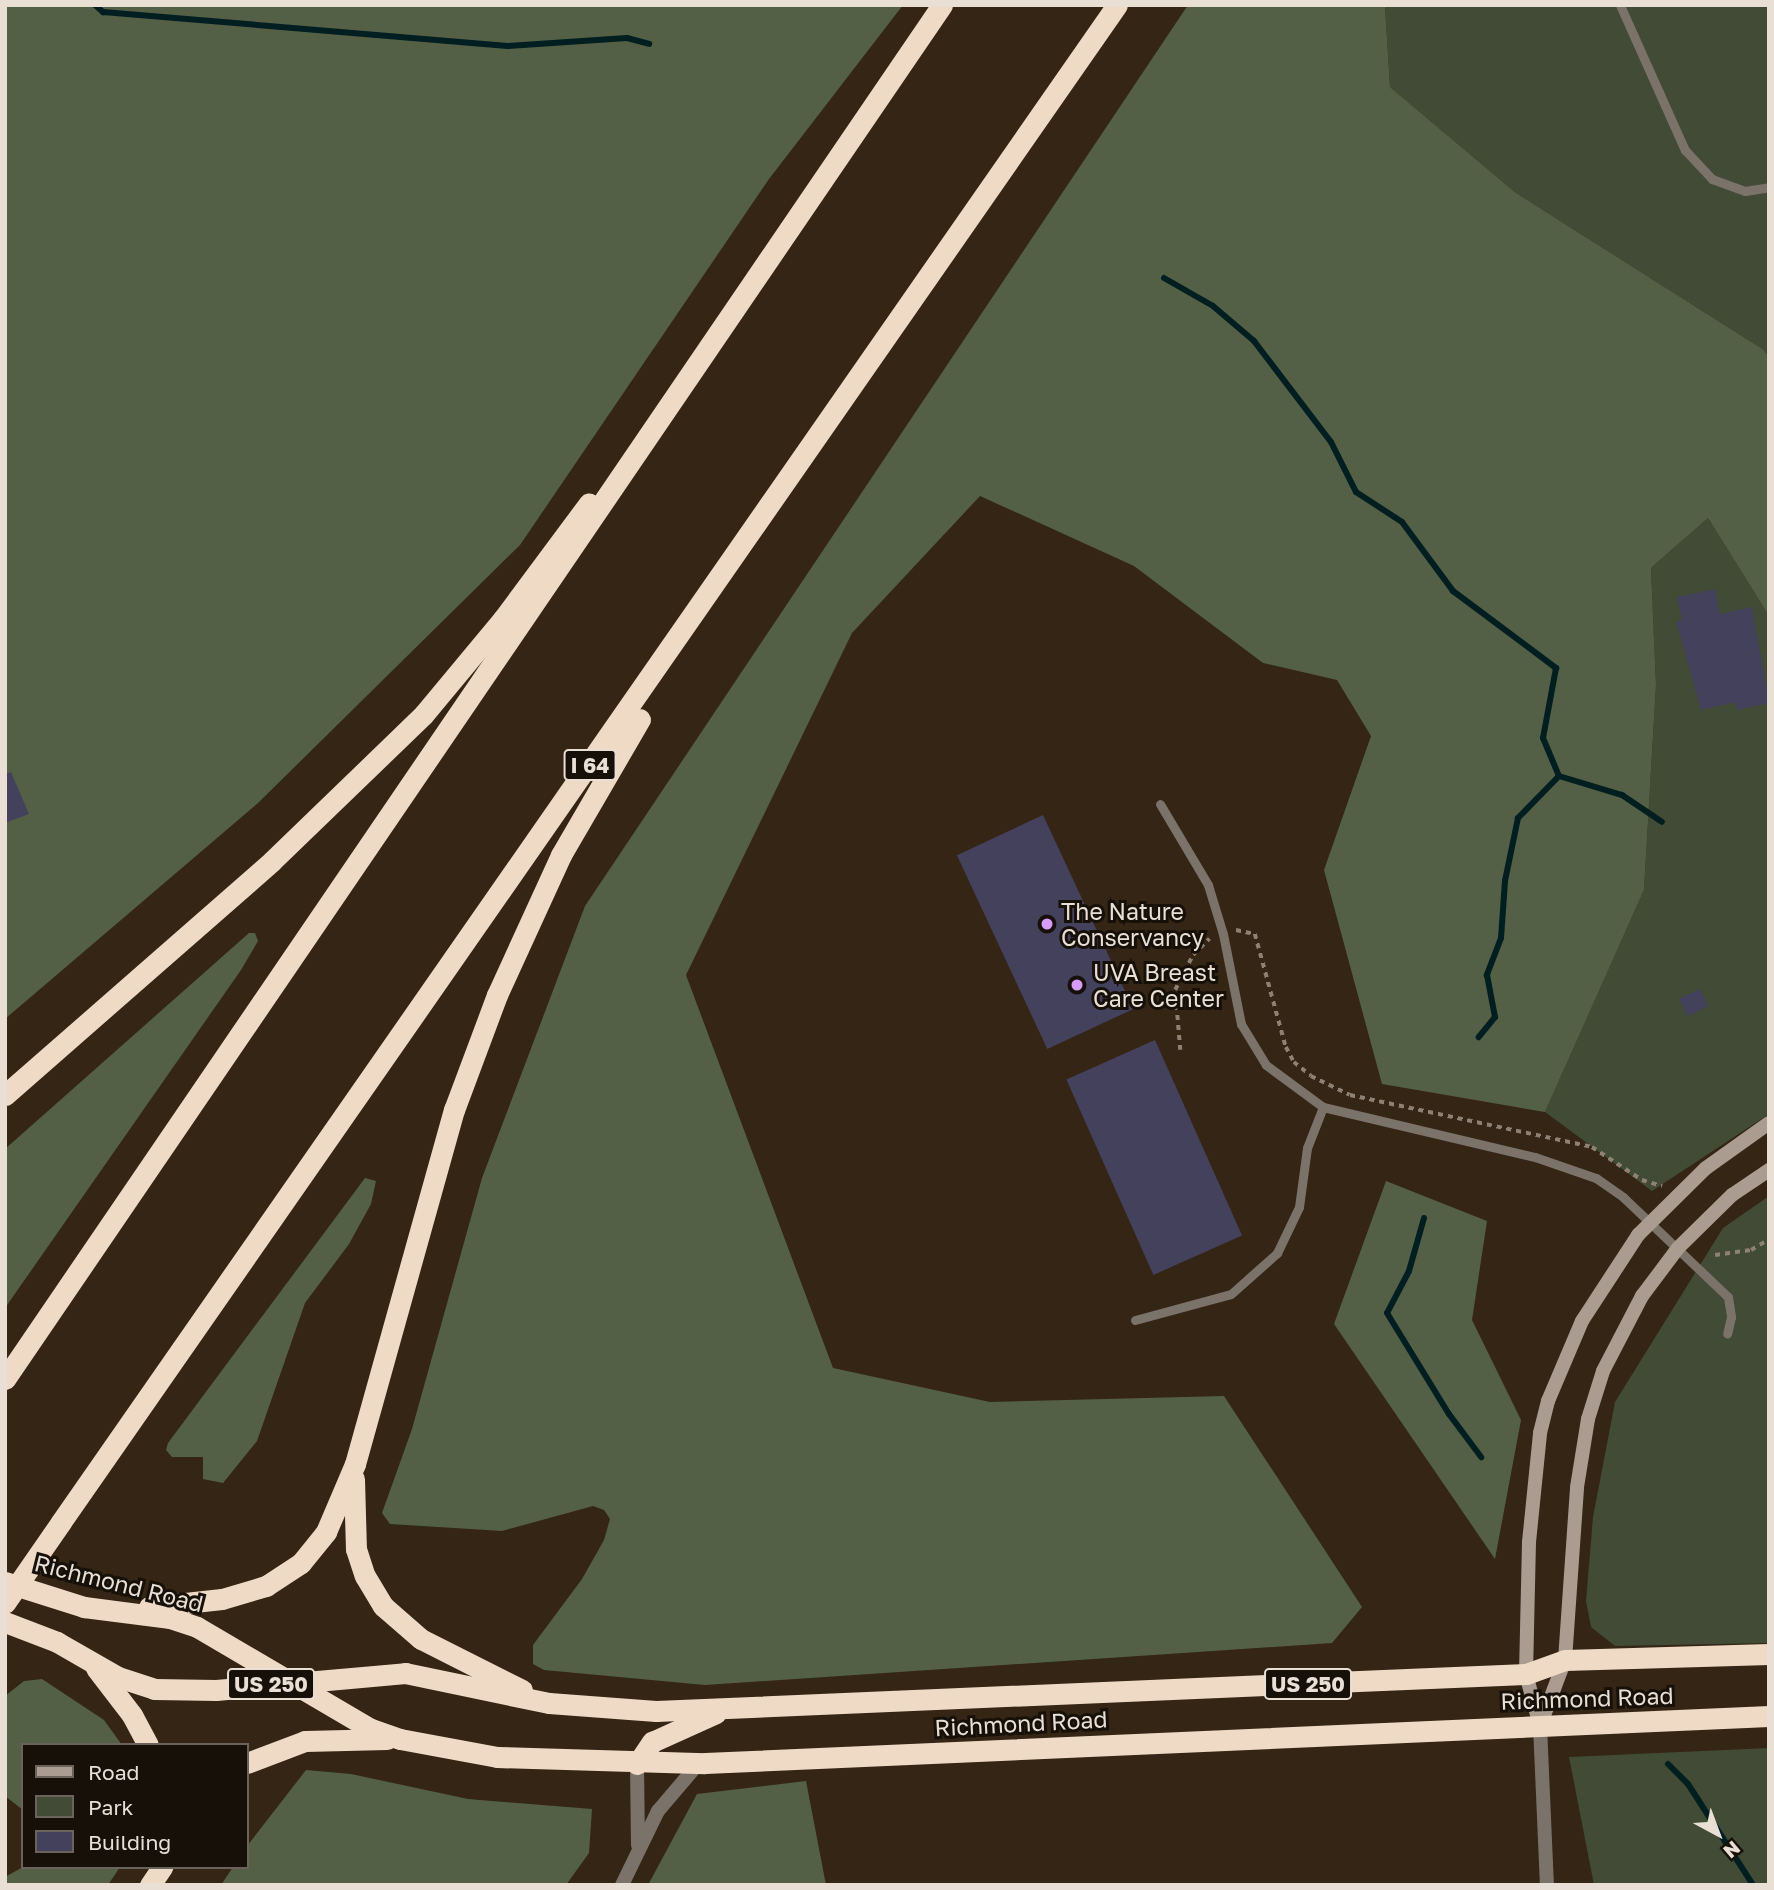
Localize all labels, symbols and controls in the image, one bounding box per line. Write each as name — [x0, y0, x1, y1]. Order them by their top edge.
road number: I 64 — [562, 748, 618, 782]
place label: The Nature Conservancy — [1061, 897, 1204, 951]
marker: The Nature Conservancy — [1039, 916, 1055, 932]
place label: UVA Breast Care Center — [1093, 958, 1224, 1012]
marker: UVA Breast Care Center — [1067, 975, 1087, 995]
street label: Richmond Road — [32, 1549, 206, 1617]
road number: US 250 — [226, 1666, 316, 1702]
road number: US 250 — [1262, 1666, 1354, 1702]
street label: Richmond Road — [1500, 1681, 1674, 1715]
street label: Richmond Road — [934, 1705, 1108, 1741]
legend — [21, 1743, 248, 1869]
text: Road — [88, 1759, 139, 1785]
text: Park — [88, 1794, 133, 1820]
north arrow — [1683, 1799, 1753, 1869]
text: Building — [88, 1829, 171, 1855]
text: N — [1719, 1837, 1745, 1864]

